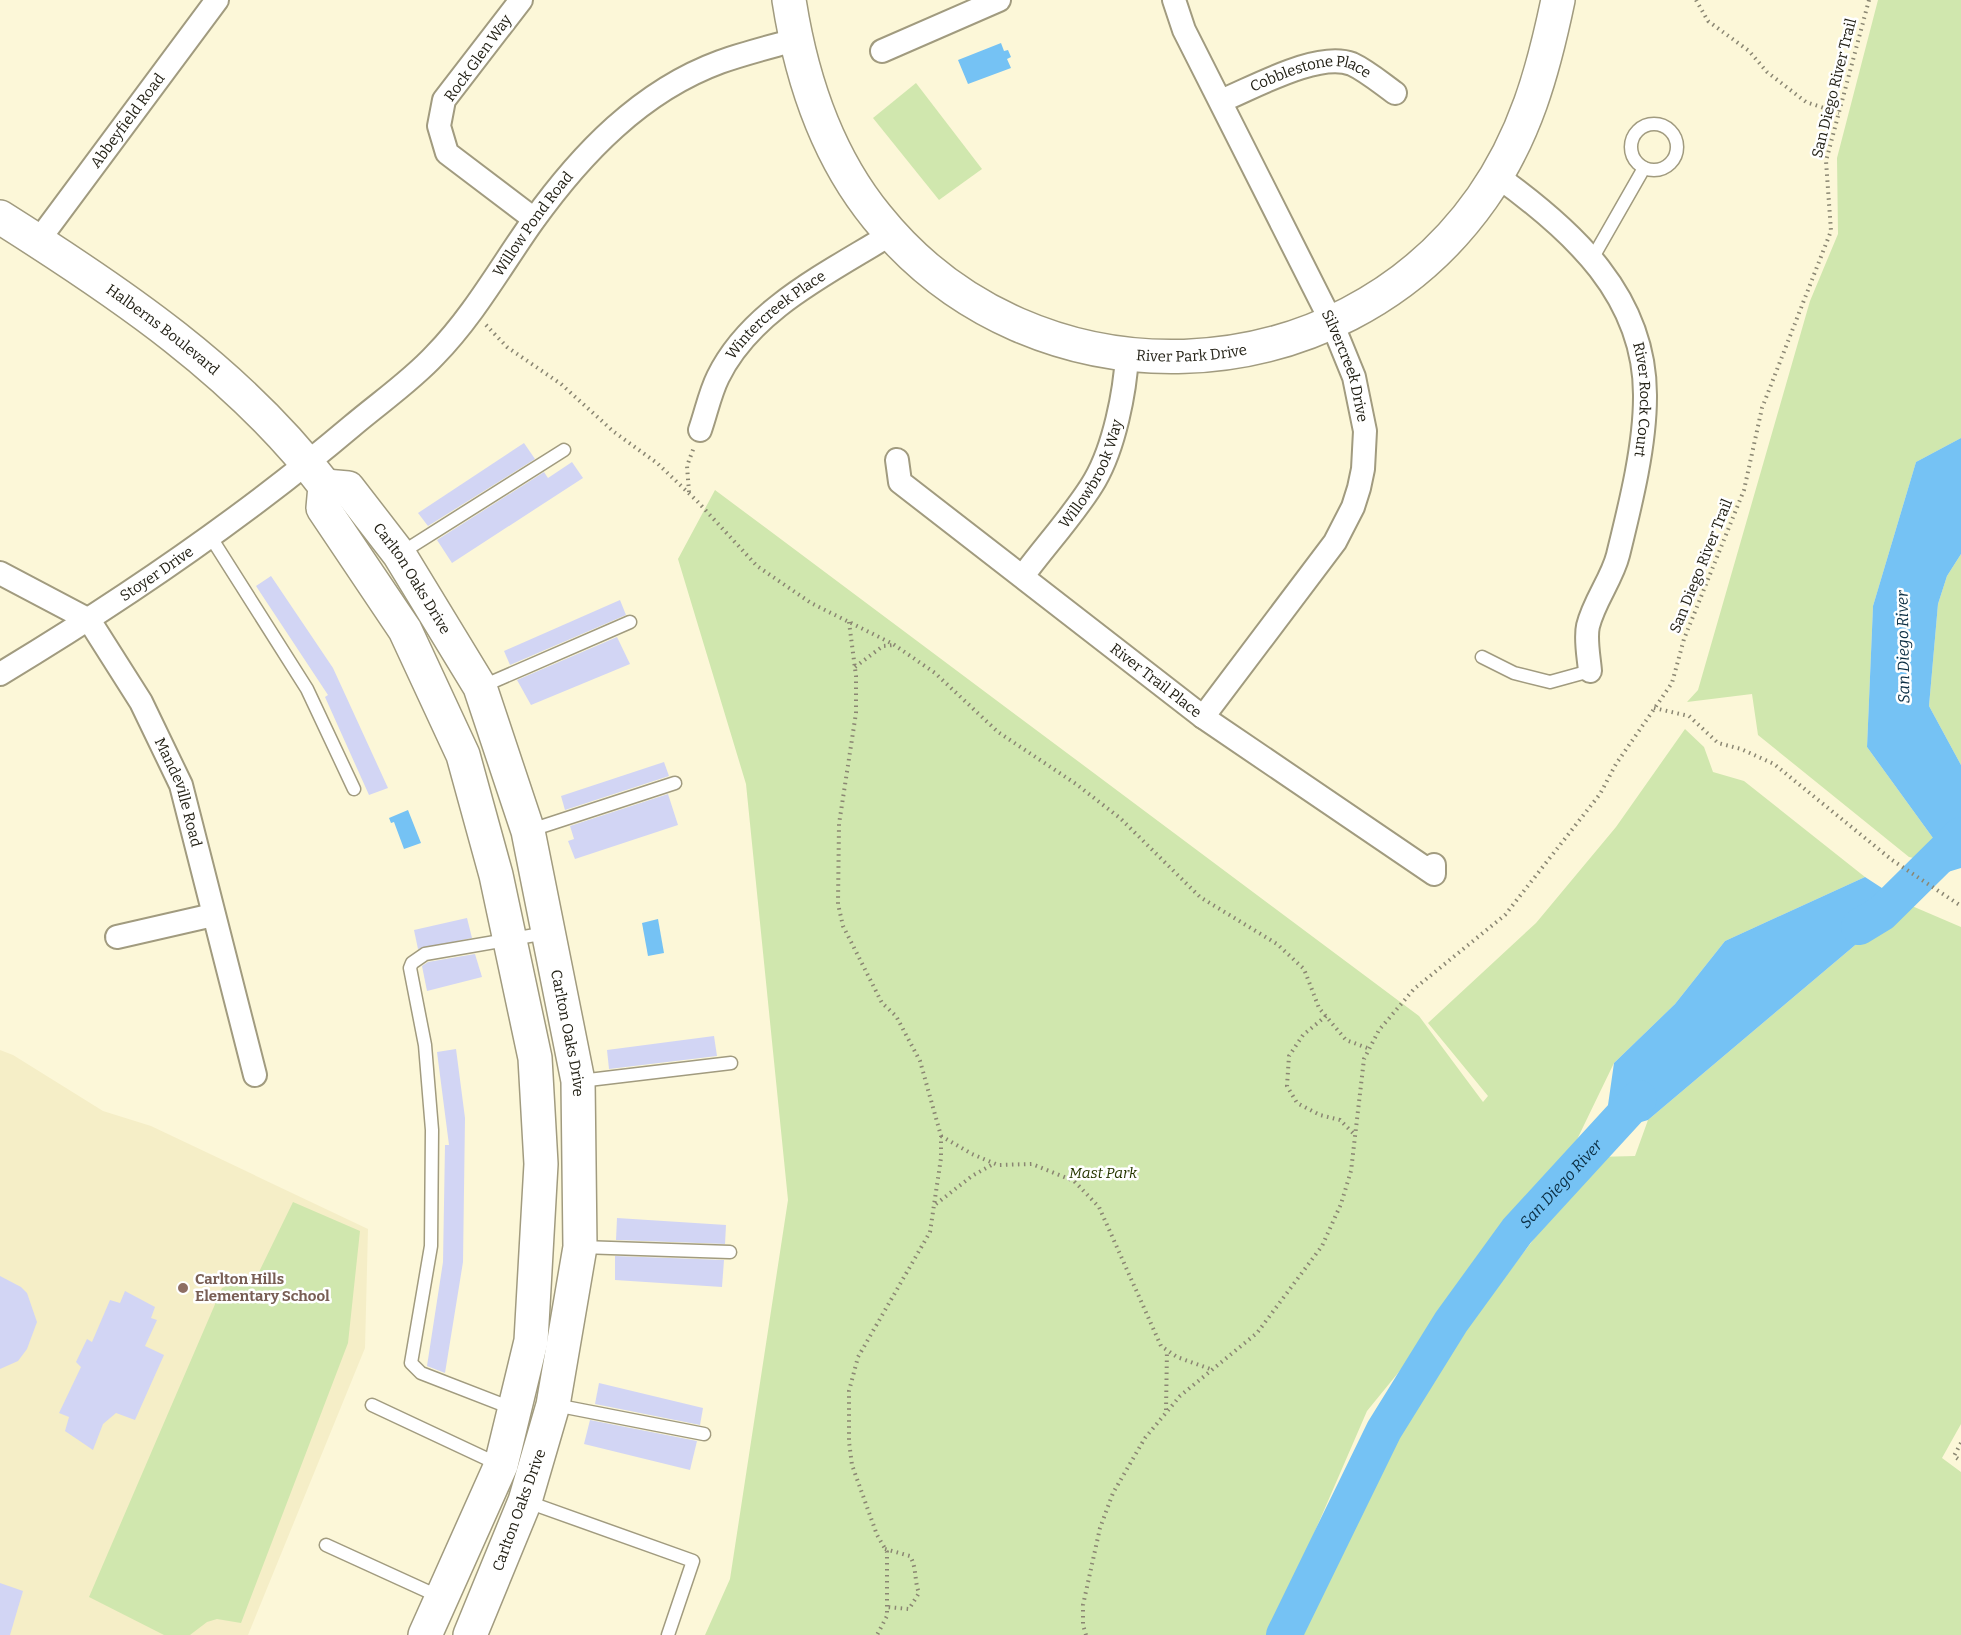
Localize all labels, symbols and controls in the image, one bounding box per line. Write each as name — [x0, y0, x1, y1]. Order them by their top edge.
street label: Rock Glen Way — [441, 11, 516, 105]
street label: San Diego River Trail — [1808, 16, 1860, 160]
street label: Cobblestone Place — [1247, 52, 1374, 96]
street label: Abbeyfield Road — [86, 70, 168, 171]
street label: Willow Pond Road — [489, 168, 577, 280]
street label: Wintercreek Place — [722, 267, 829, 363]
street label: Halberns Boulevard — [103, 280, 223, 379]
street label: Silvercreek Drive — [1318, 307, 1372, 424]
street label: River Rock Court — [1629, 340, 1654, 459]
street label: River Park Drive — [1135, 341, 1248, 366]
street label: Willowbrook Way — [1055, 417, 1126, 532]
street label: San Diego River Trail — [1666, 496, 1736, 636]
street label: Carlton Oaks Drive — [369, 519, 455, 637]
street label: Stoyer Drive — [116, 542, 197, 605]
water label: San Diego River — [1892, 589, 1913, 704]
street label: River Trail Place — [1107, 639, 1205, 721]
street label: Mandeville Road — [151, 735, 205, 849]
street label: Carlton Oaks Drive — [547, 968, 587, 1097]
water label: San Diego River — [1515, 1134, 1607, 1232]
park label: Mast Park — [1069, 1164, 1138, 1182]
place label: Carlton Hills Elementary School — [195, 1270, 330, 1305]
marker: Carlton Hills Elementary School — [176, 1281, 190, 1295]
street label: Carlton Oaks Drive — [489, 1446, 549, 1574]

